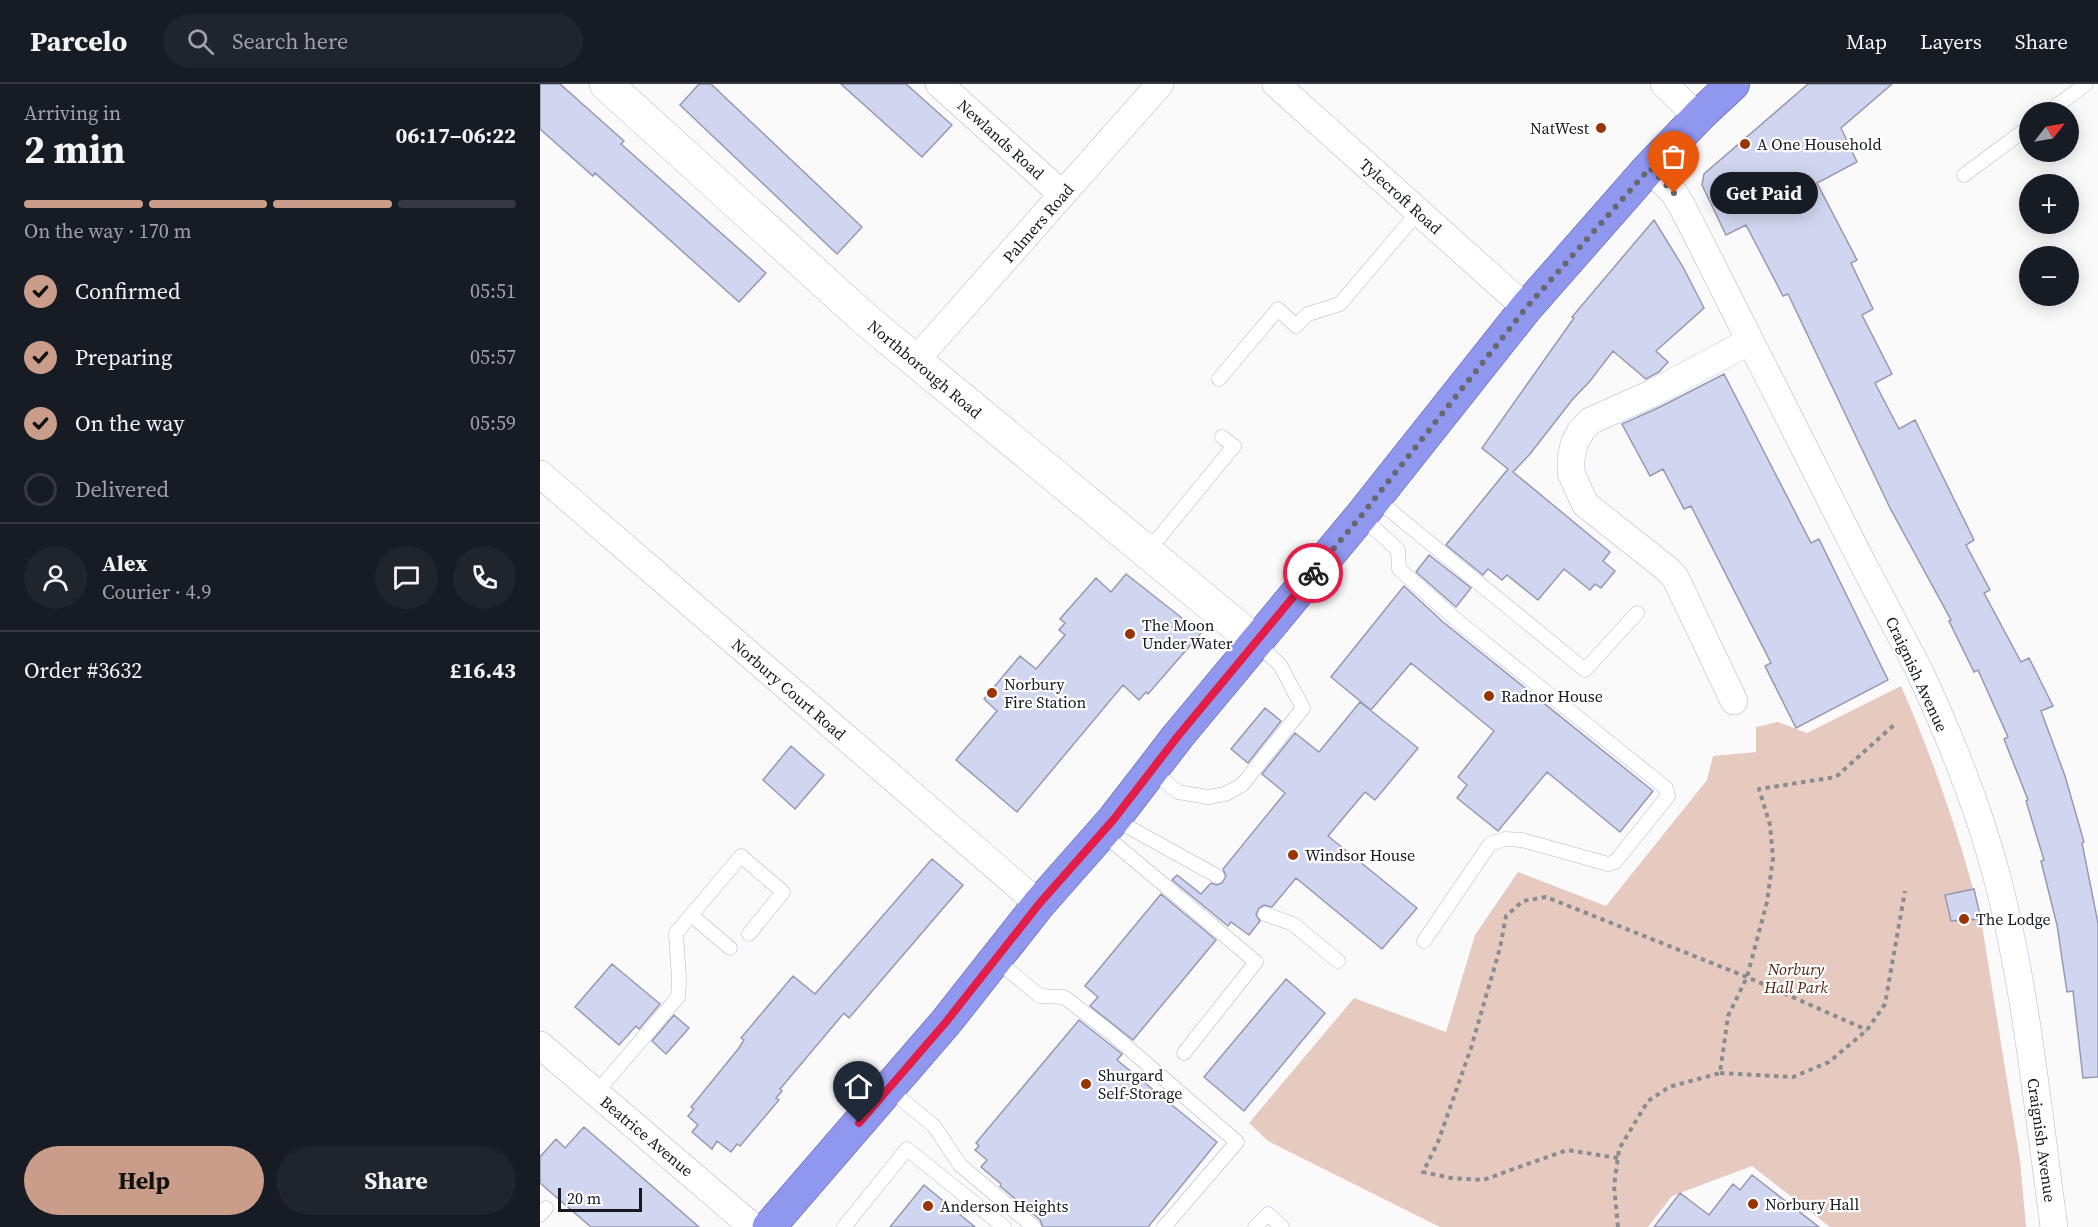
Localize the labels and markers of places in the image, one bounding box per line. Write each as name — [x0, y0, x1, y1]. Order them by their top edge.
place label: NatWest — [1530, 117, 1590, 139]
marker: NatWest — [1594, 121, 1608, 135]
pin — [1648, 131, 1699, 193]
place label: A One Household — [1757, 133, 1882, 155]
marker: A One Household — [1738, 137, 1752, 151]
callout: Get Paid — [1710, 172, 1818, 214]
place label: The Moon Under Water — [1142, 614, 1233, 654]
marker: The Moon Under Water — [1123, 627, 1137, 641]
place label: Norbury Fire Station — [1004, 673, 1086, 713]
place label: Radnor House — [1501, 685, 1603, 707]
marker: Norbury Fire Station — [985, 686, 999, 700]
marker: Radnor House — [1482, 689, 1496, 703]
place label: Windsor House — [1305, 844, 1415, 866]
marker: Windsor House — [1286, 848, 1300, 862]
place label: The Lodge — [1976, 908, 2051, 930]
marker: The Lodge — [1957, 912, 1971, 926]
pin — [833, 1061, 884, 1123]
place label: Shurgard Self-Storage — [1098, 1064, 1183, 1104]
marker: Shurgard Self-Storage — [1079, 1077, 1093, 1091]
place label: Norbury Hall — [1765, 1193, 1859, 1215]
place label: Anderson Heights — [940, 1195, 1068, 1217]
marker: Norbury Hall — [1746, 1197, 1760, 1211]
marker: Anderson Heights — [921, 1199, 935, 1213]

